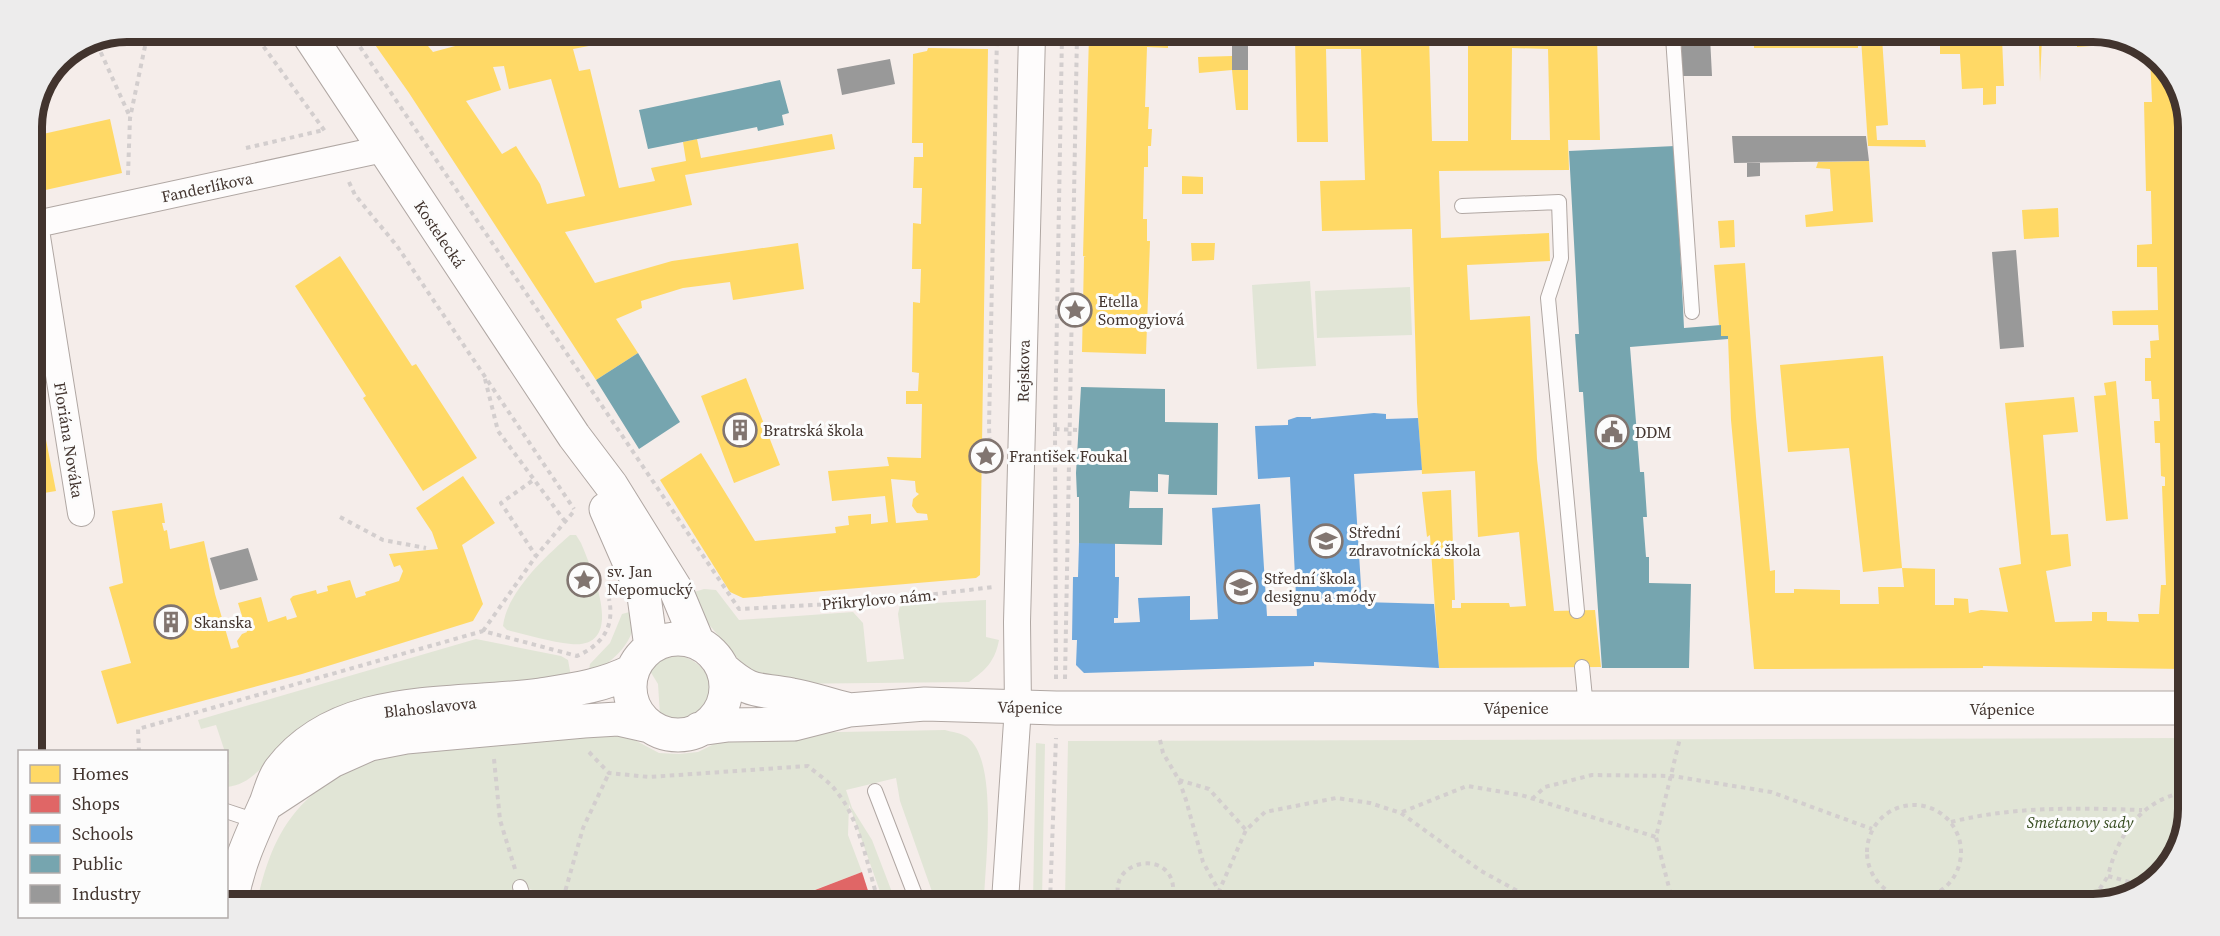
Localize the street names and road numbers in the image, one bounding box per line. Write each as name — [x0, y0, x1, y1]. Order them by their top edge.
street label: Fanderlíkova — [159, 166, 256, 207]
street label: Kostelecká — [409, 196, 471, 273]
street label: Rejskova — [1011, 339, 1035, 403]
street label: Floriána Nováka — [49, 380, 89, 500]
street label: Přikrylovo nám. — [821, 583, 937, 615]
street label: Blahoslavova — [383, 691, 478, 723]
street label: Vápenice — [997, 695, 1063, 719]
street label: Vápenice — [1483, 697, 1549, 719]
street label: Vápenice — [1969, 698, 2035, 720]

